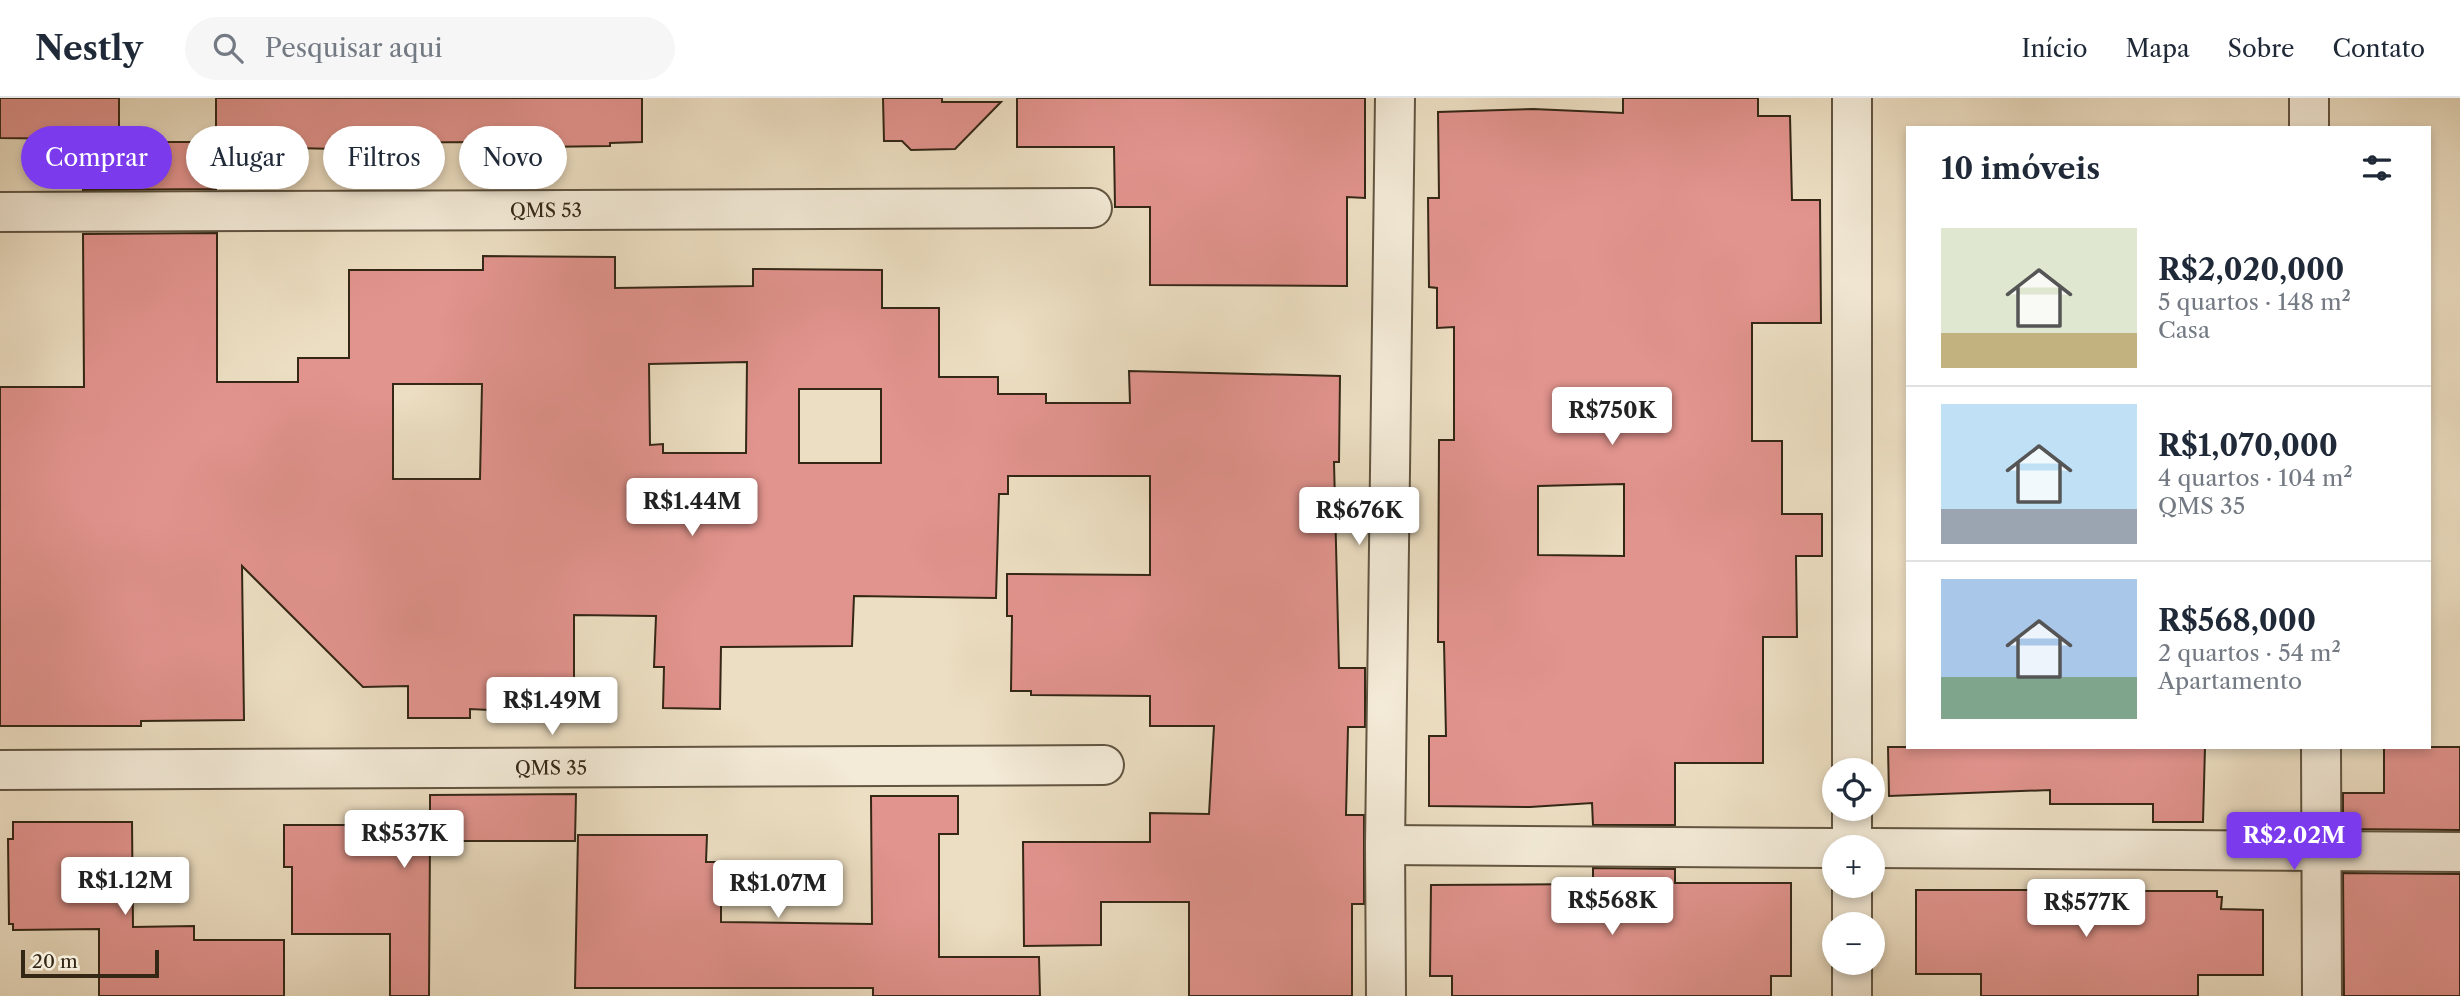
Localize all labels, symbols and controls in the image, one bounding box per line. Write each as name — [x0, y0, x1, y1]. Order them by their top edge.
search box — [185, 17, 675, 80]
text: Nestly — [35, 28, 143, 69]
icon: search — [209, 29, 247, 67]
text: Pesquisar aqui — [265, 32, 442, 64]
text: Início — [2021, 34, 2087, 63]
text: Mapa — [2125, 34, 2190, 63]
text: Sobre — [2228, 34, 2294, 63]
text: Contato — [2332, 34, 2425, 63]
chip: Comprar — [21, 126, 172, 189]
chip: Alugar — [186, 126, 309, 189]
chip: Filtros — [323, 126, 445, 189]
chip: Novo — [459, 126, 567, 189]
icon: filters — [2358, 149, 2396, 187]
text: 10 imóveis — [1941, 150, 2100, 187]
street label: QMS 53 — [510, 198, 582, 222]
text: R$2,020,000 — [2158, 251, 2344, 288]
icon: home — [1997, 256, 2081, 340]
text: 5 quartos · 148 m² — [2158, 288, 2351, 316]
text: Casa — [2158, 316, 2210, 344]
pin: R$750K — [1555, 388, 1669, 447]
text: R$750K — [1568, 396, 1656, 424]
text: R$1,070,000 — [2158, 427, 2338, 464]
icon: home — [1997, 432, 2081, 516]
text: 4 quartos · 104 m² — [2158, 464, 2353, 492]
pin: R$1.44M — [627, 478, 757, 538]
text: R$1.44M — [643, 487, 741, 515]
pin: R$676K — [1302, 488, 1416, 547]
text: QMS 35 — [2158, 492, 2245, 520]
text: R$676K — [1315, 496, 1403, 524]
text: R$568,000 — [2158, 602, 2316, 639]
icon: home — [1997, 607, 2081, 691]
text: 2 quartos · 54 m² — [2158, 639, 2341, 667]
text: Apartamento — [2158, 667, 2302, 695]
pin: R$1.49M — [487, 678, 617, 737]
text: R$1.49M — [502, 686, 602, 714]
street label: QMS 35 — [515, 756, 587, 779]
map controls — [1822, 758, 1885, 975]
button: locate — [1822, 758, 1885, 821]
pin: R$537K — [347, 810, 461, 870]
pin: R$2.02M — [2229, 812, 2359, 872]
text: R$537K — [361, 819, 447, 847]
text: R$2.02M — [2243, 821, 2345, 849]
button: + — [1822, 835, 1885, 898]
pin: R$1.12M — [60, 858, 190, 917]
pin: R$1.07M — [713, 860, 843, 920]
text: R$1.12M — [77, 866, 173, 894]
text: R$1.07M — [729, 869, 827, 897]
pin: R$568K — [1555, 878, 1669, 937]
pin: R$577K — [2029, 880, 2143, 939]
text: R$568K — [1567, 886, 1657, 914]
text: R$577K — [2043, 888, 2129, 916]
button: − — [1822, 912, 1885, 975]
scale bar — [21, 947, 159, 979]
text: 20 m — [32, 950, 78, 973]

